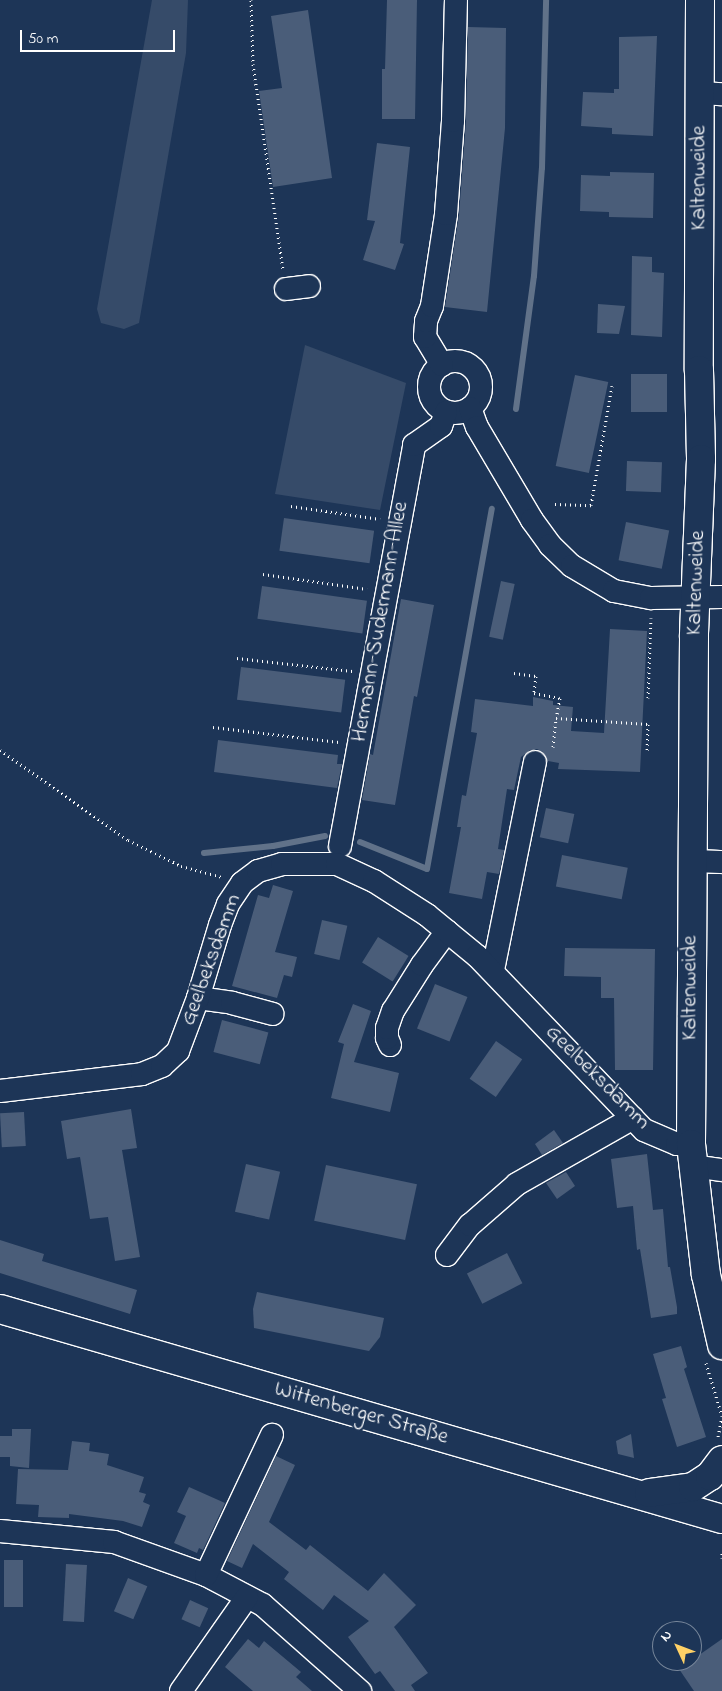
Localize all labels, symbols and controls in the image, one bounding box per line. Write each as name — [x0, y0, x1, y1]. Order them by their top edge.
scale bar — [22, 20, 178, 52]
text: 50 m — [28, 28, 58, 50]
street label: Kaltenweide — [687, 126, 713, 230]
street label: Hermann-Sudermann-Allee — [347, 500, 415, 744]
street label: Kaltenweide — [682, 530, 712, 636]
street label: Geelbeksdamm — [176, 891, 248, 1029]
street label: Kaltenweide — [678, 936, 704, 1040]
street label: Geelbeksdamm — [539, 1020, 655, 1136]
street label: Wittenberger Straße — [271, 1377, 451, 1451]
north arrow — [652, 1621, 702, 1671]
text: N — [655, 1625, 677, 1647]

